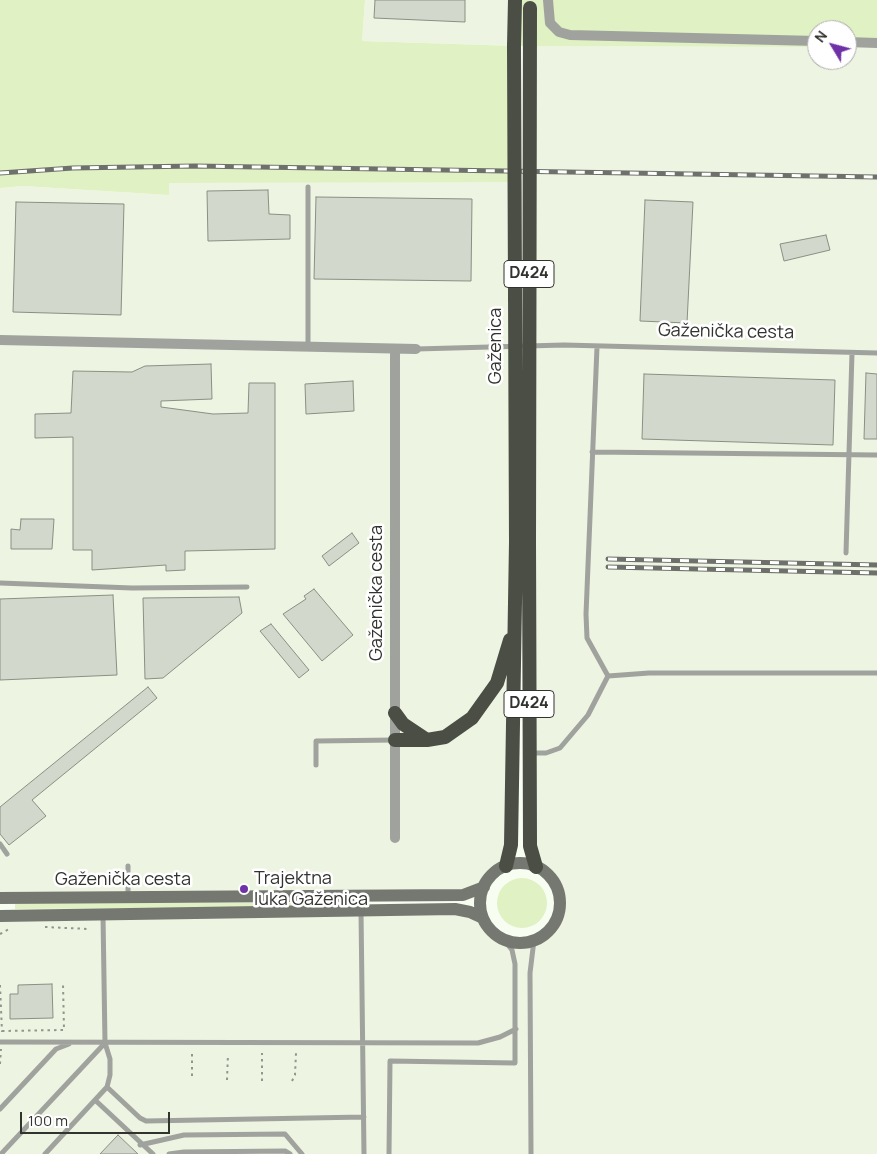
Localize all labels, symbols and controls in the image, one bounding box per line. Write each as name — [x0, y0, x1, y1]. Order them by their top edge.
north arrow — [807, 20, 857, 70]
text: N — [810, 27, 831, 46]
road number: D424 — [504, 260, 554, 288]
street label: Gaženica — [485, 308, 507, 384]
street label: Gaženička cesta — [658, 320, 794, 344]
street label: Gaženička cesta — [366, 525, 388, 661]
road number: D424 — [504, 691, 554, 718]
place label: Trajektna luka Gaženica — [254, 868, 368, 911]
street label: Gaženička cesta — [55, 869, 191, 891]
marker: Trajektna luka Gaženica — [238, 883, 250, 895]
scale bar — [22, 1102, 172, 1134]
text: 100 m — [28, 1110, 68, 1131]

